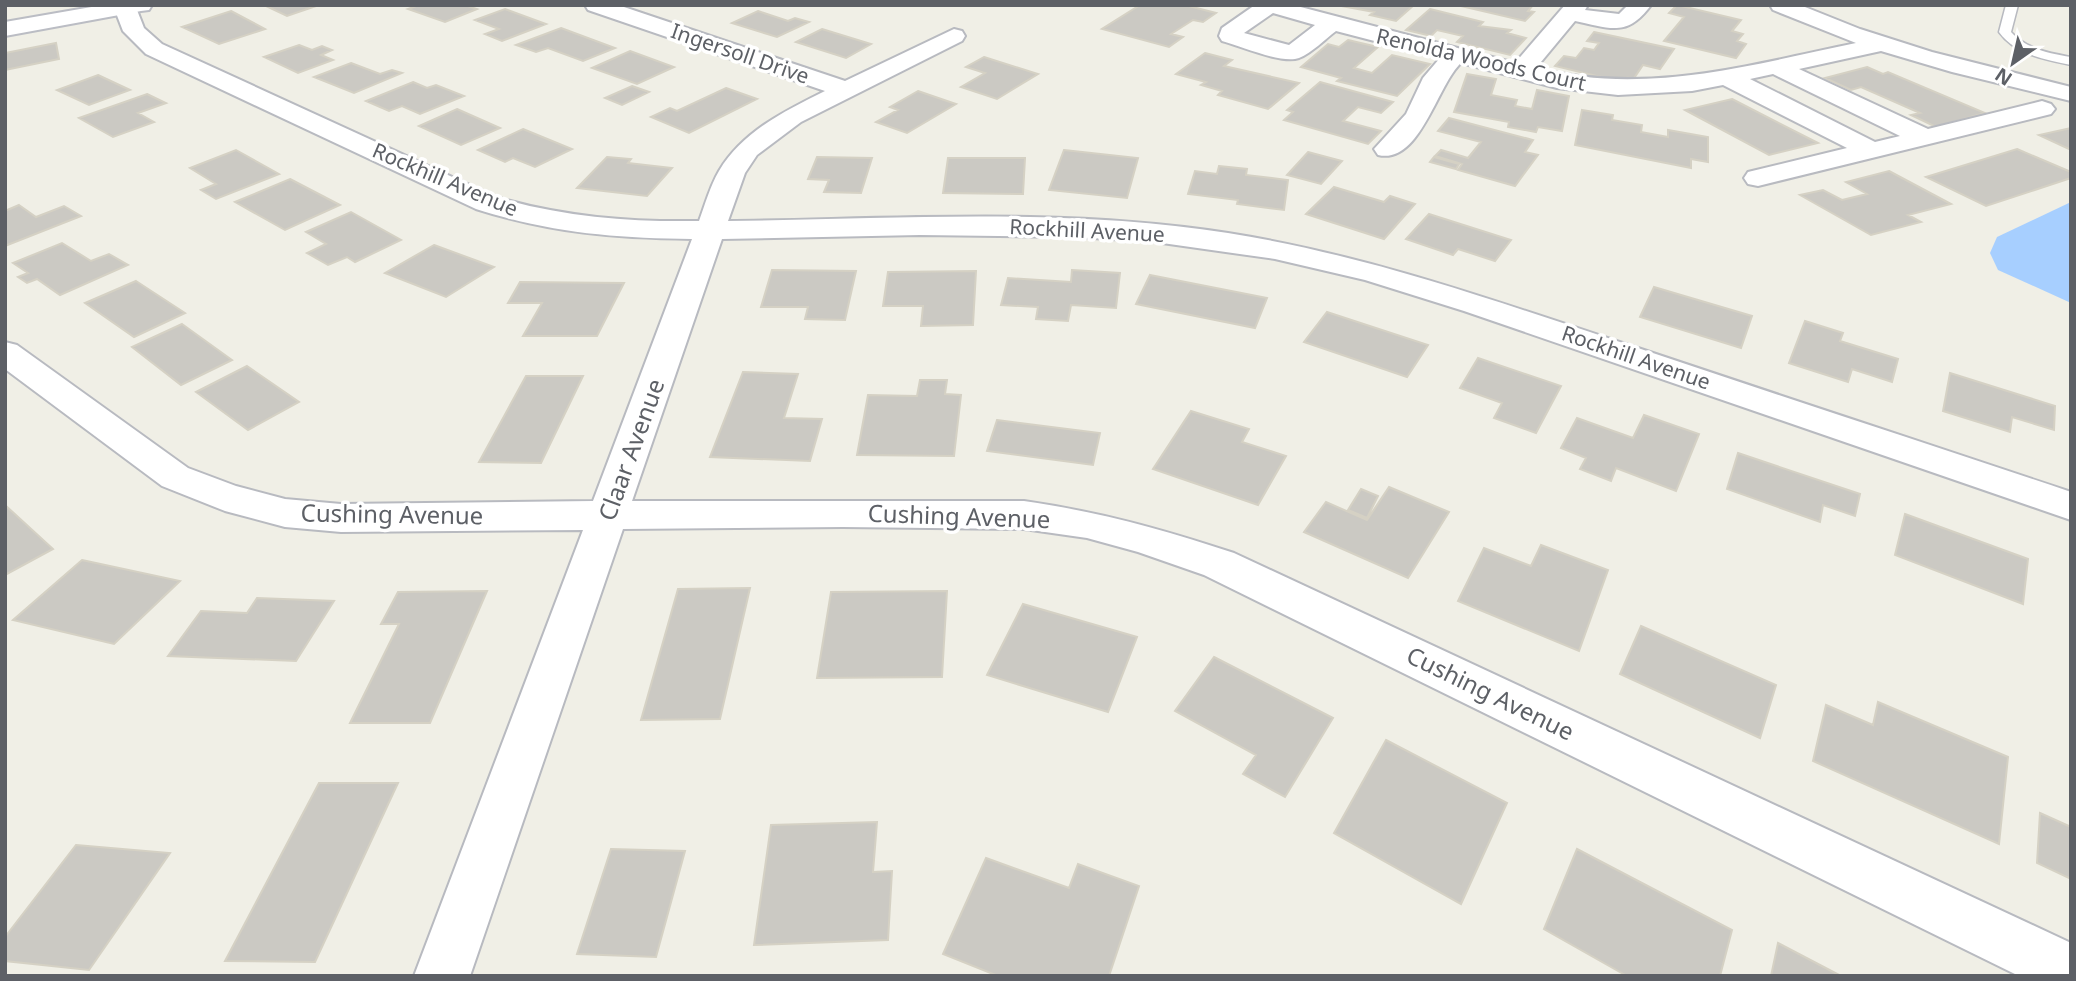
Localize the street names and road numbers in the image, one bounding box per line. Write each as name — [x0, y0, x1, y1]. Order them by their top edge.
street label: Ingersoll Drive — [667, 16, 813, 90]
street label: Renolda Woods Court — [1374, 21, 1589, 97]
street label: Rockhill Avenue — [368, 136, 522, 222]
street label: Rockhill Avenue — [1009, 212, 1165, 248]
street label: Rockhill Avenue — [1558, 319, 1714, 396]
street label: Claar Avenue — [590, 374, 672, 525]
street label: Cushing Avenue — [300, 495, 484, 532]
street label: Cushing Avenue — [867, 496, 1051, 535]
street label: Cushing Avenue — [1401, 638, 1580, 748]

